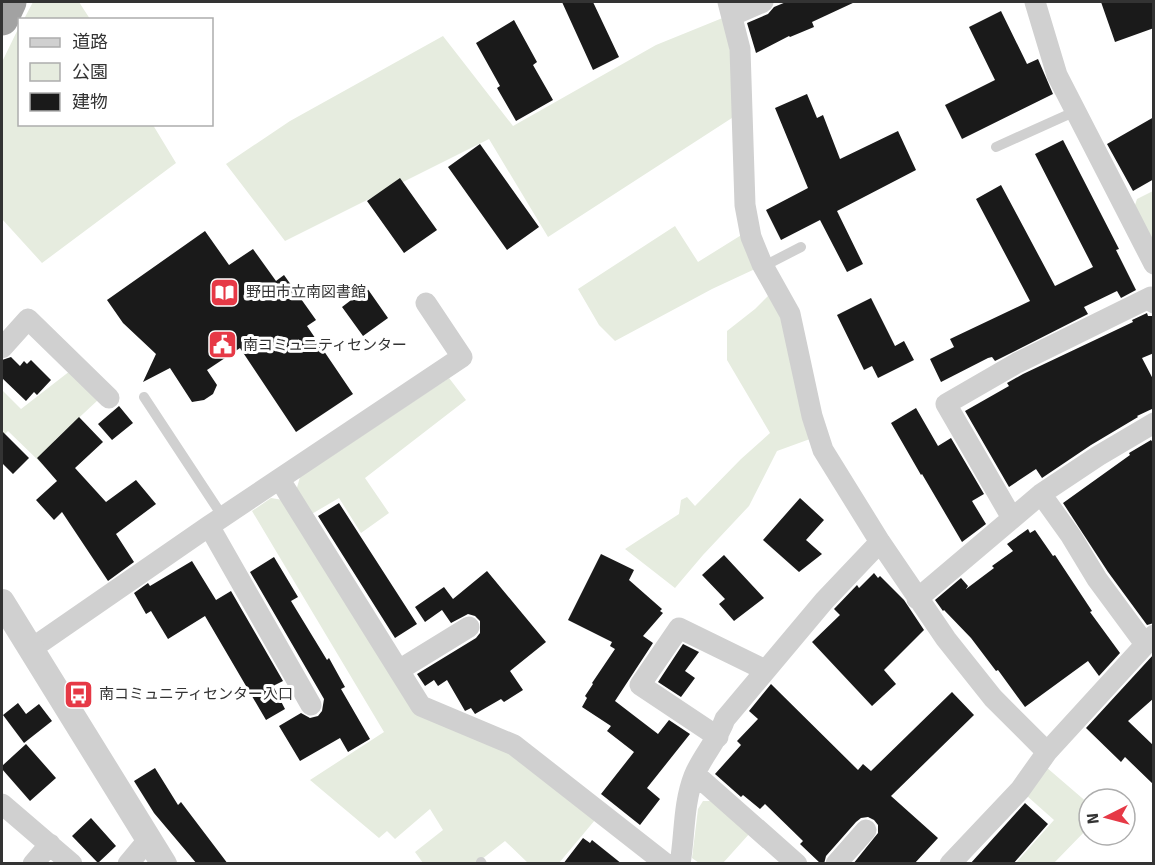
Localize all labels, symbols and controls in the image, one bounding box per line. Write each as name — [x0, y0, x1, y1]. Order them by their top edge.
legend — [18, 18, 213, 126]
text: 道路 — [72, 31, 108, 53]
text: 公園 — [72, 61, 108, 83]
text: 建物 — [72, 91, 108, 113]
library icon: 野田市立南図書館 — [209, 276, 241, 308]
place label: 野田市立南図書館 — [246, 283, 366, 301]
public building icon: 南コミュニティセンター — [206, 329, 238, 361]
place label: 南コミュニティセンター — [243, 336, 407, 354]
bus stop icon: 南コミュニティセンター入口 — [62, 678, 94, 710]
place label: 南コミュニティセンター入口 — [99, 685, 293, 703]
north arrow — [1077, 787, 1137, 847]
text: N — [1083, 812, 1104, 825]

